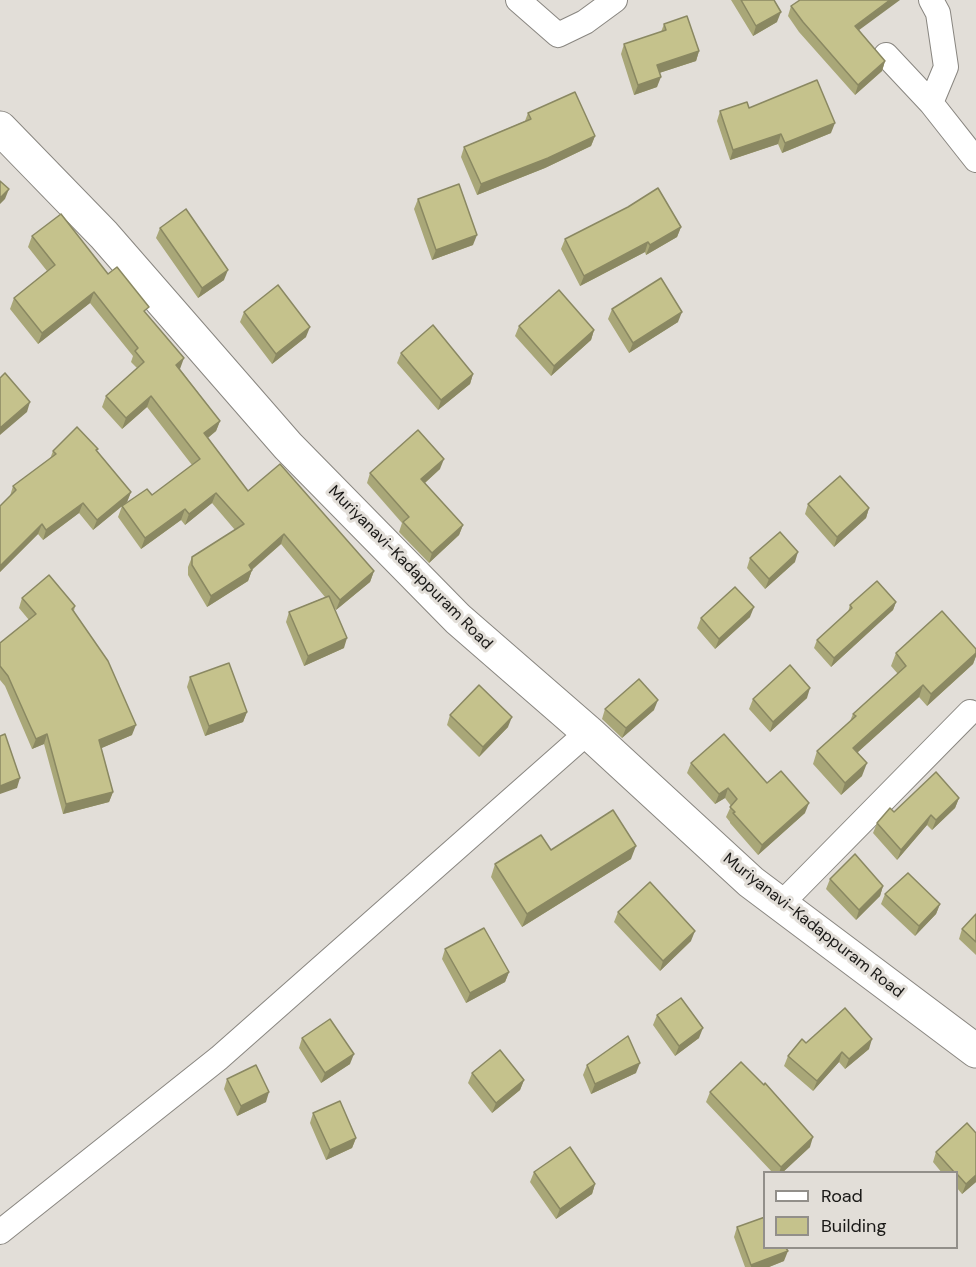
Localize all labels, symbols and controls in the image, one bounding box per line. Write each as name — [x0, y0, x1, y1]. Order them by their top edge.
street label: Muriyanavi-Kadappuram Road — [324, 482, 496, 654]
street label: Muriyanavi-Kadappuram Road — [719, 849, 907, 1003]
legend — [763, 1171, 958, 1249]
text: Road — [821, 1184, 863, 1208]
text: Building — [821, 1214, 886, 1238]

